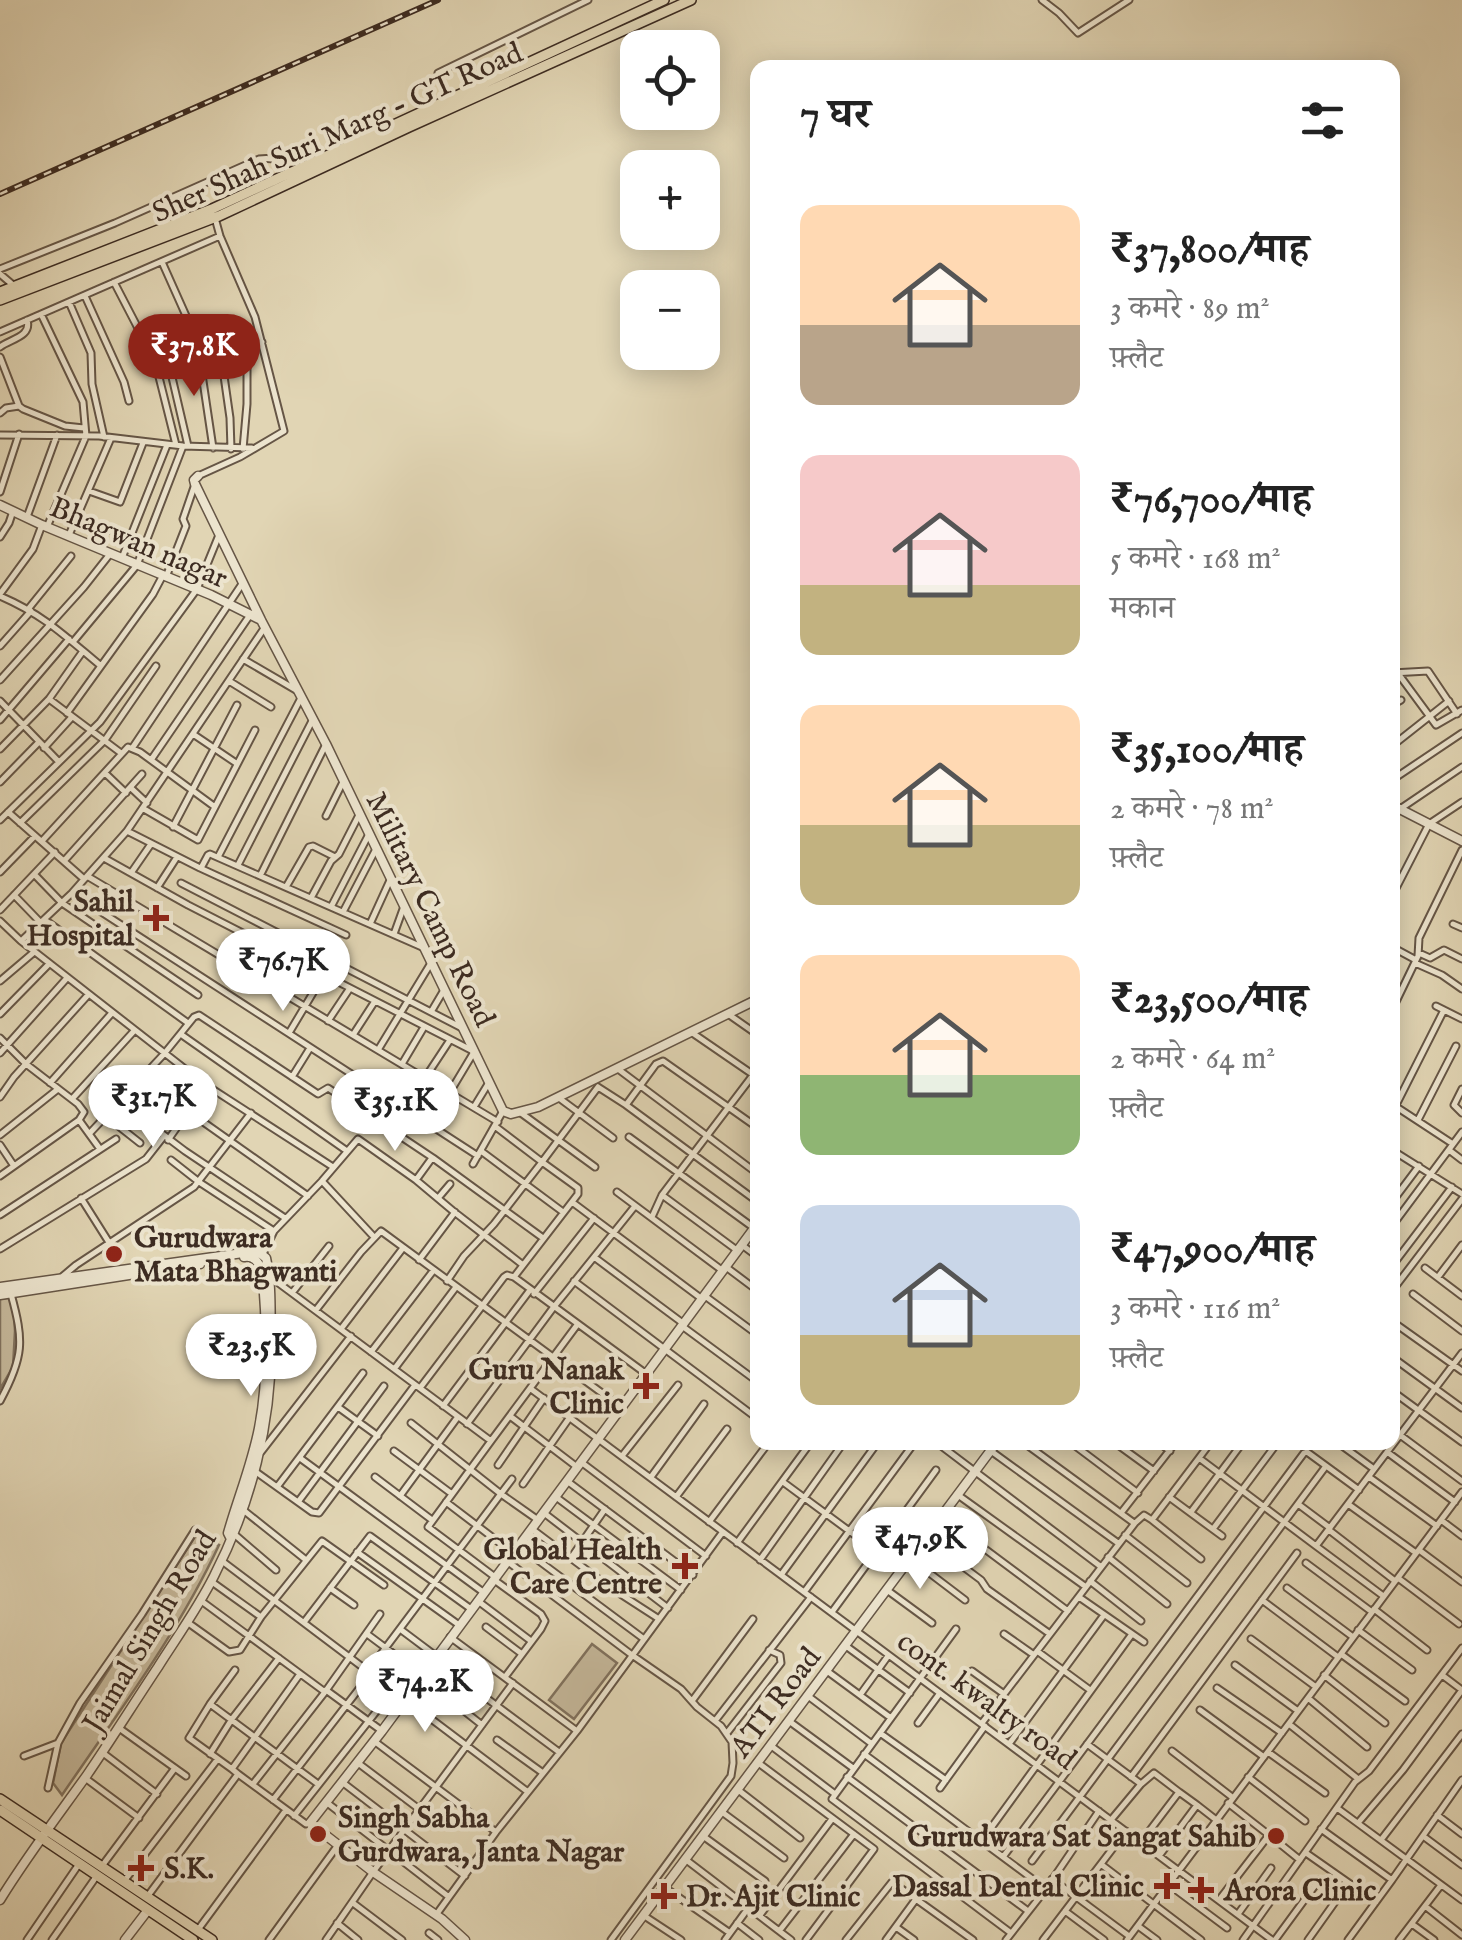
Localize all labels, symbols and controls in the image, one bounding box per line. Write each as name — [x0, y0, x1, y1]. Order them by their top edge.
map controls — [620, 30, 720, 370]
button: locate — [620, 30, 720, 130]
street label: Sher Shah Suri Marg - GT Road — [147, 34, 530, 233]
text: 7 घर — [800, 89, 871, 142]
icon: filters — [1295, 93, 1350, 148]
button: + — [620, 150, 720, 250]
text: ₹37,800/माह — [1110, 224, 1309, 277]
icon: home — [880, 245, 1000, 365]
button: − — [620, 270, 720, 370]
text: 3 कमरे · 89 m² — [1110, 289, 1270, 330]
pin: ₹37.8K — [113, 314, 275, 399]
text: ₹37.8K — [150, 326, 238, 367]
text: फ़्लैट — [1110, 339, 1163, 380]
text: ₹76,700/माह — [1110, 474, 1312, 527]
street label: Bhagwan nagar — [43, 489, 233, 598]
icon: home — [880, 495, 1000, 615]
text: 5 कमरे · 168 m² — [1110, 539, 1281, 580]
text: मकान — [1110, 589, 1175, 630]
text: ₹35,100/माह — [1110, 724, 1304, 777]
icon: home — [880, 745, 1000, 865]
street label: Military Camp Road — [356, 786, 503, 1034]
text: 2 कमरे · 78 m² — [1110, 789, 1274, 830]
text: फ़्लैट — [1110, 839, 1163, 880]
place label: Sahil Hospital — [26, 884, 135, 956]
marker: Sahil Hospital — [143, 905, 169, 931]
pin: ₹76.7K — [202, 929, 364, 1014]
text: ₹76.7K — [238, 941, 328, 982]
text: ₹23,500/माह — [1110, 974, 1308, 1027]
icon: home — [880, 995, 1000, 1115]
text: 2 कमरे · 64 m² — [1110, 1039, 1275, 1080]
pin: ₹31.7K — [72, 1065, 234, 1150]
pin: ₹35.1K — [314, 1069, 476, 1154]
text: ₹31.7K — [110, 1077, 196, 1118]
text: ₹35.1K — [353, 1081, 437, 1122]
text: फ़्लैट — [1110, 1089, 1163, 1130]
place label: Gurudwara Mata Bhagwanti — [134, 1220, 337, 1292]
text: ₹47,900/माह — [1110, 1224, 1315, 1277]
marker: Gurudwara Mata Bhagwanti — [103, 1243, 125, 1265]
icon: home — [880, 1245, 1000, 1365]
text: 3 कमरे · 116 m² — [1110, 1289, 1280, 1330]
pin: ₹23.5K — [170, 1314, 332, 1399]
text: ₹23.5K — [208, 1326, 294, 1367]
text: फ़्लैट — [1110, 1339, 1163, 1380]
place label: Guru Nanak Clinic — [468, 1352, 625, 1424]
marker: Guru Nanak Clinic — [633, 1373, 659, 1399]
pin: ₹47.9K — [839, 1507, 1001, 1592]
text: ₹47.9K — [874, 1519, 966, 1560]
street label: Jaimal Singh Road — [74, 1523, 227, 1743]
place label: Global Health Care Centre — [484, 1532, 663, 1604]
marker: Global Health Care Centre — [672, 1553, 698, 1579]
street label: cont. kwalty road — [889, 1624, 1084, 1780]
street label: ATI Road — [722, 1640, 831, 1767]
pin: ₹74.2K — [344, 1650, 506, 1735]
text: ₹74.2K — [378, 1662, 472, 1703]
place label: Singh Sabha Gurdwara, Janta Nagar — [338, 1800, 625, 1872]
place label: Gurudwara Sat Sangat Sahib — [907, 1819, 1256, 1857]
marker: Singh Sabha Gurdwara, Janta Nagar — [307, 1823, 329, 1845]
marker: Gurudwara Sat Sangat Sahib — [1265, 1825, 1287, 1847]
place label: S.K. — [164, 1851, 214, 1889]
marker: S.K. — [128, 1855, 154, 1881]
place label: Dassal Dental Clinic — [892, 1869, 1144, 1907]
marker: Dassal Dental Clinic — [1154, 1873, 1180, 1899]
place label: Arora Clinic — [1223, 1873, 1376, 1911]
marker: Arora Clinic — [1188, 1877, 1214, 1903]
place label: Dr. Ajit Clinic — [686, 1879, 861, 1917]
marker: Dr. Ajit Clinic — [651, 1883, 677, 1909]

